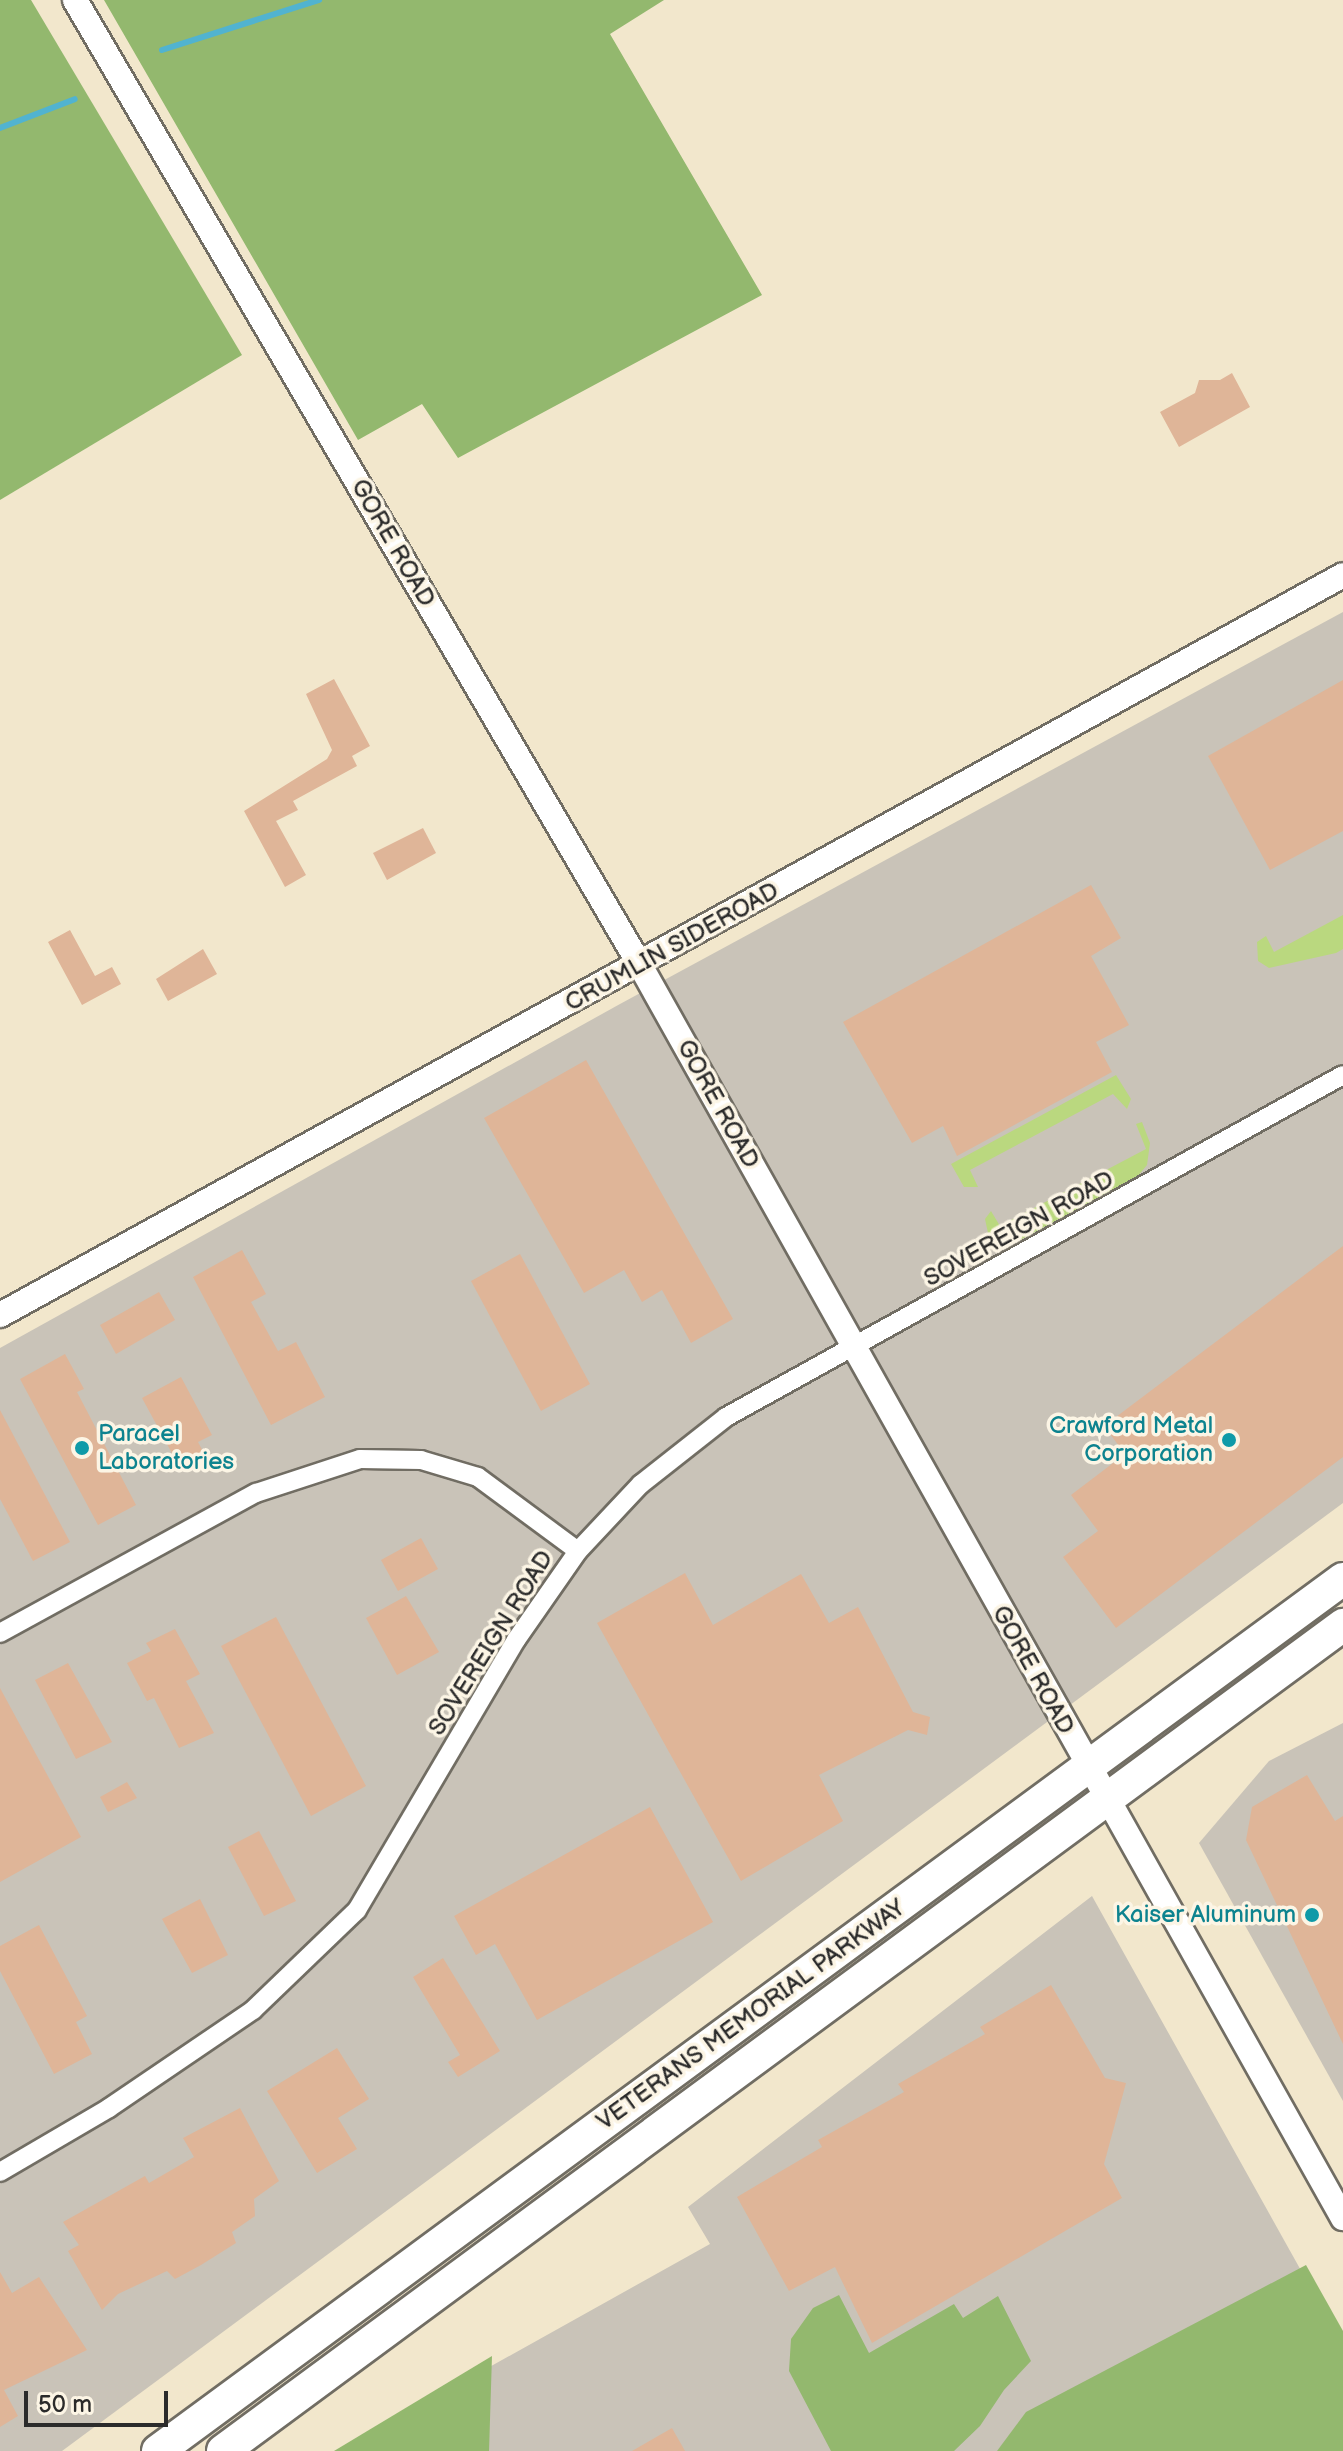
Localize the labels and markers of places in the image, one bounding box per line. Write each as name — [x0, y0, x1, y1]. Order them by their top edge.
place label: Crawford Metal Corporation — [1049, 1412, 1213, 1468]
place label: Paracel Laboratories — [98, 1420, 234, 1476]
marker: Crawford Metal Corporation — [1220, 1431, 1238, 1449]
marker: Paracel Laboratories — [73, 1439, 91, 1457]
place label: Kaiser Aluminum — [1115, 1901, 1296, 1929]
marker: Kaiser Aluminum — [1303, 1906, 1321, 1924]

